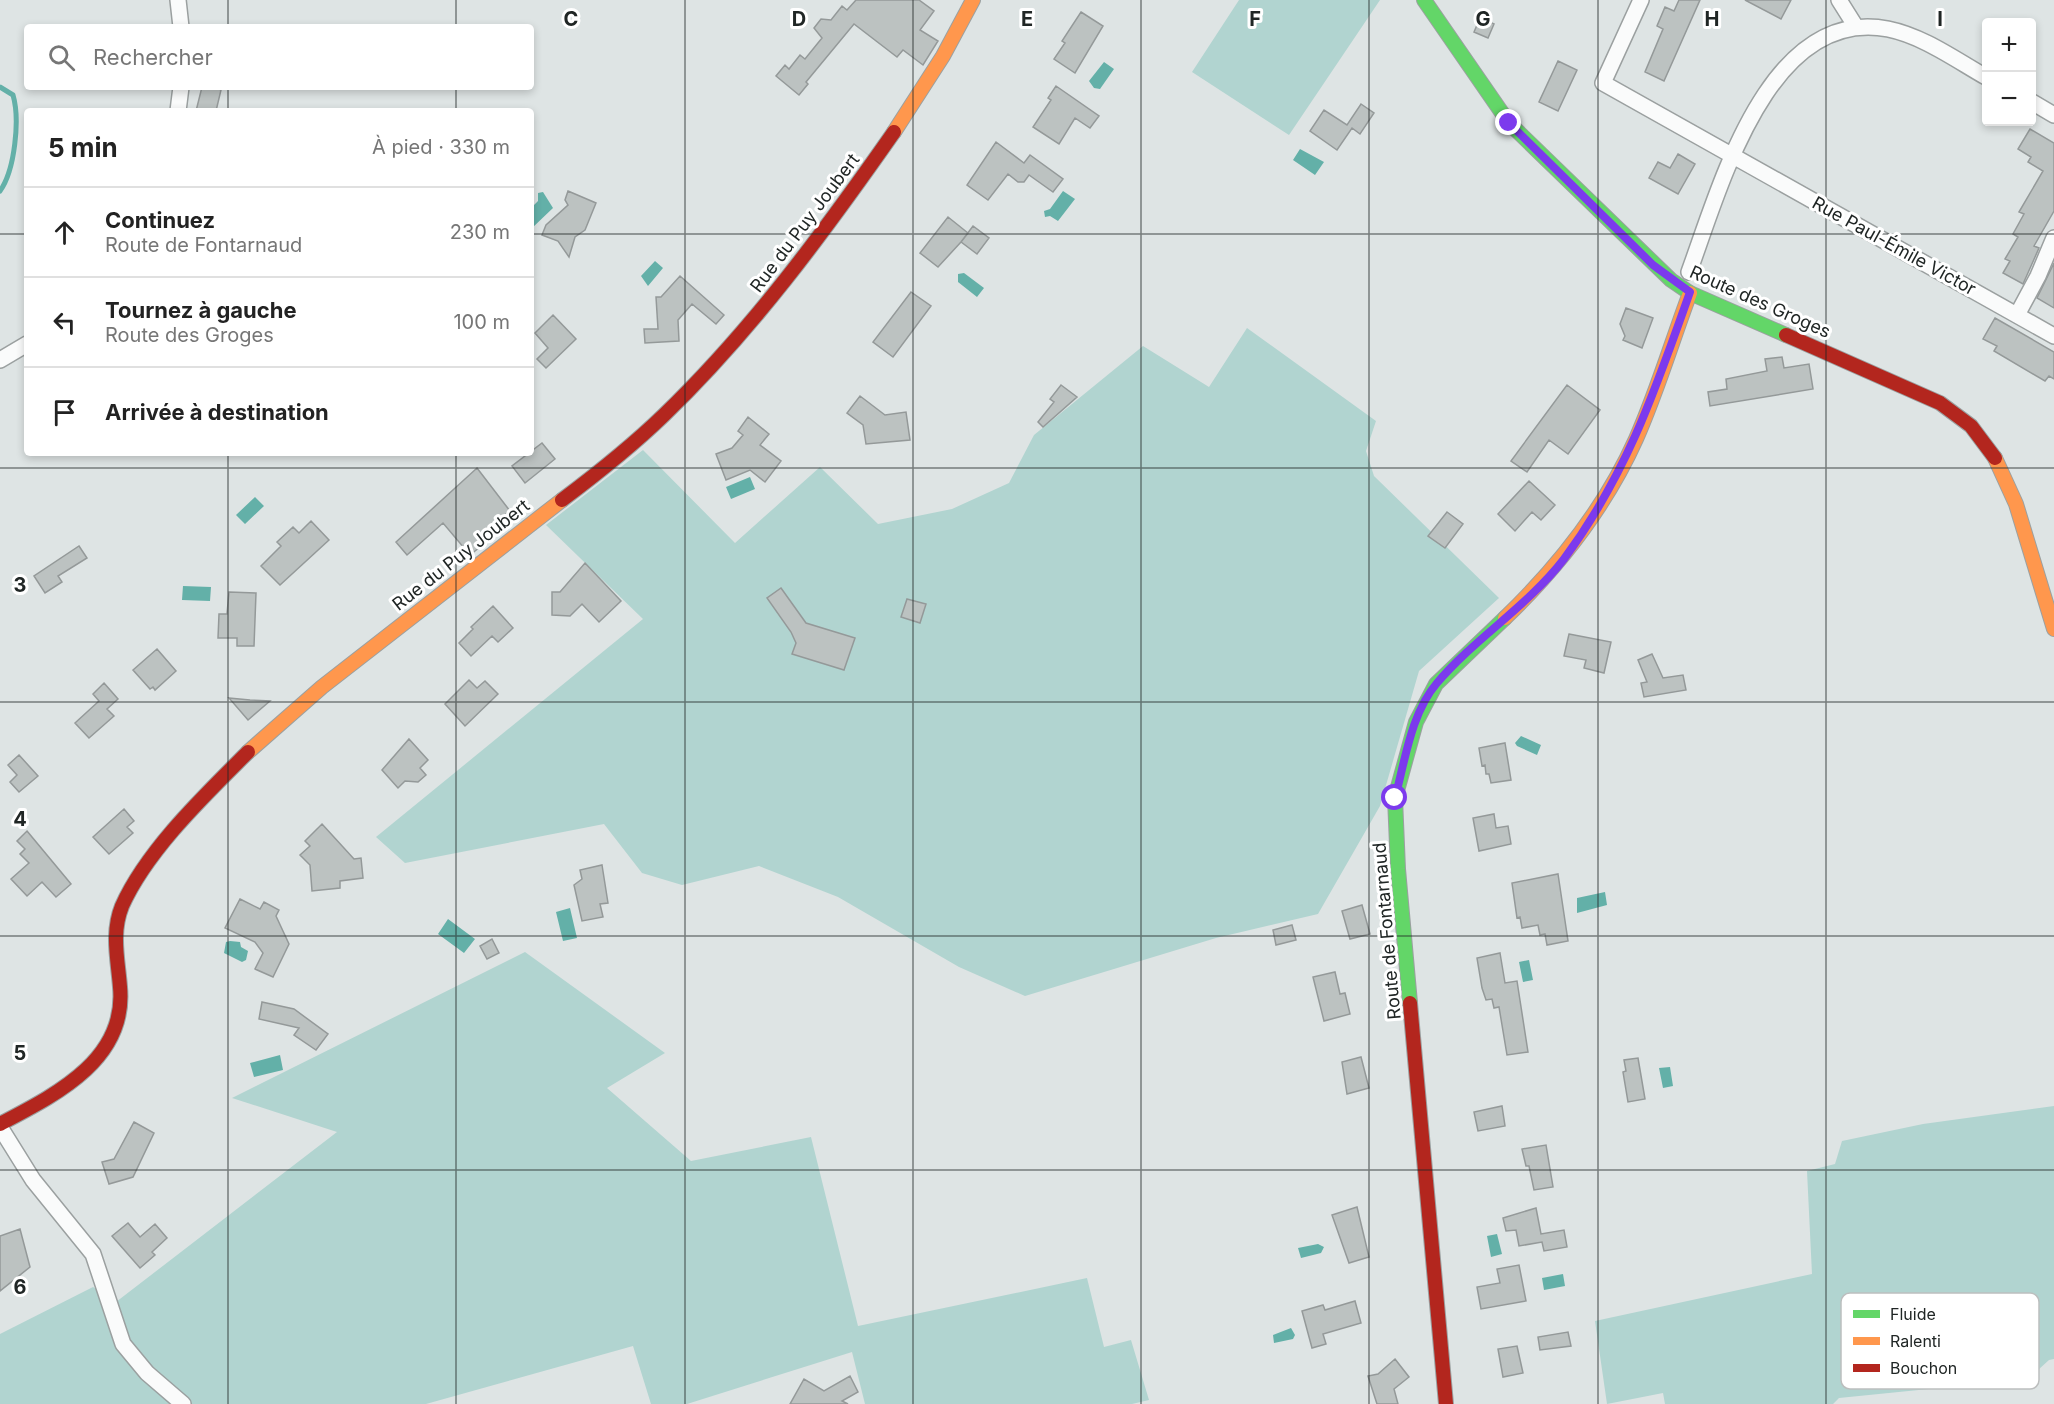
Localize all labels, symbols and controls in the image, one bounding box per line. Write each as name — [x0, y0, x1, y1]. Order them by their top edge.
text: C — [564, 7, 578, 31]
text: D — [792, 7, 806, 31]
text: E — [1021, 7, 1033, 31]
text: F — [1249, 7, 1261, 31]
text: G — [1475, 7, 1491, 31]
text: H — [1705, 7, 1719, 31]
text: I — [1937, 7, 1943, 31]
map controls — [1982, 18, 2036, 126]
button: + — [1982, 18, 2036, 72]
search box — [24, 24, 534, 90]
icon: search — [45, 41, 78, 74]
text: Rechercher — [93, 44, 213, 70]
button: − — [1982, 72, 2036, 126]
route end — [1495, 109, 1521, 135]
text: 5 min — [48, 132, 118, 163]
text: À pied · 330 m — [372, 135, 510, 159]
street label: Rue du Puy Joubert — [746, 149, 864, 296]
street label: Rue Paul-Émile Victor — [1809, 191, 1980, 299]
text: Continuez — [105, 207, 215, 233]
icon: ahead — [48, 216, 81, 249]
text: 230 m — [450, 220, 510, 244]
text: Route de Fontarnaud — [105, 233, 302, 257]
street label: Route des Groges — [1687, 261, 1834, 342]
text: Tournez à gauche — [105, 297, 297, 323]
icon: left — [48, 306, 81, 339]
text: 100 m — [453, 310, 510, 334]
text: Route des Groges — [105, 323, 274, 347]
icon: arrive — [48, 396, 81, 429]
text: Arrivée à destination — [105, 399, 329, 425]
street label: Rue du Puy Joubert — [388, 495, 533, 615]
text: 3 — [14, 573, 26, 597]
route start — [1381, 784, 1407, 810]
text: 4 — [13, 807, 27, 831]
street label: Route de Fontarnaud — [1368, 842, 1405, 1020]
text: 5 — [14, 1041, 26, 1065]
text: 6 — [14, 1275, 27, 1299]
legend — [1841, 1293, 2039, 1389]
text: Fluide — [1890, 1304, 1936, 1324]
text: Ralenti — [1890, 1331, 1941, 1351]
text: Bouchon — [1890, 1358, 1957, 1378]

